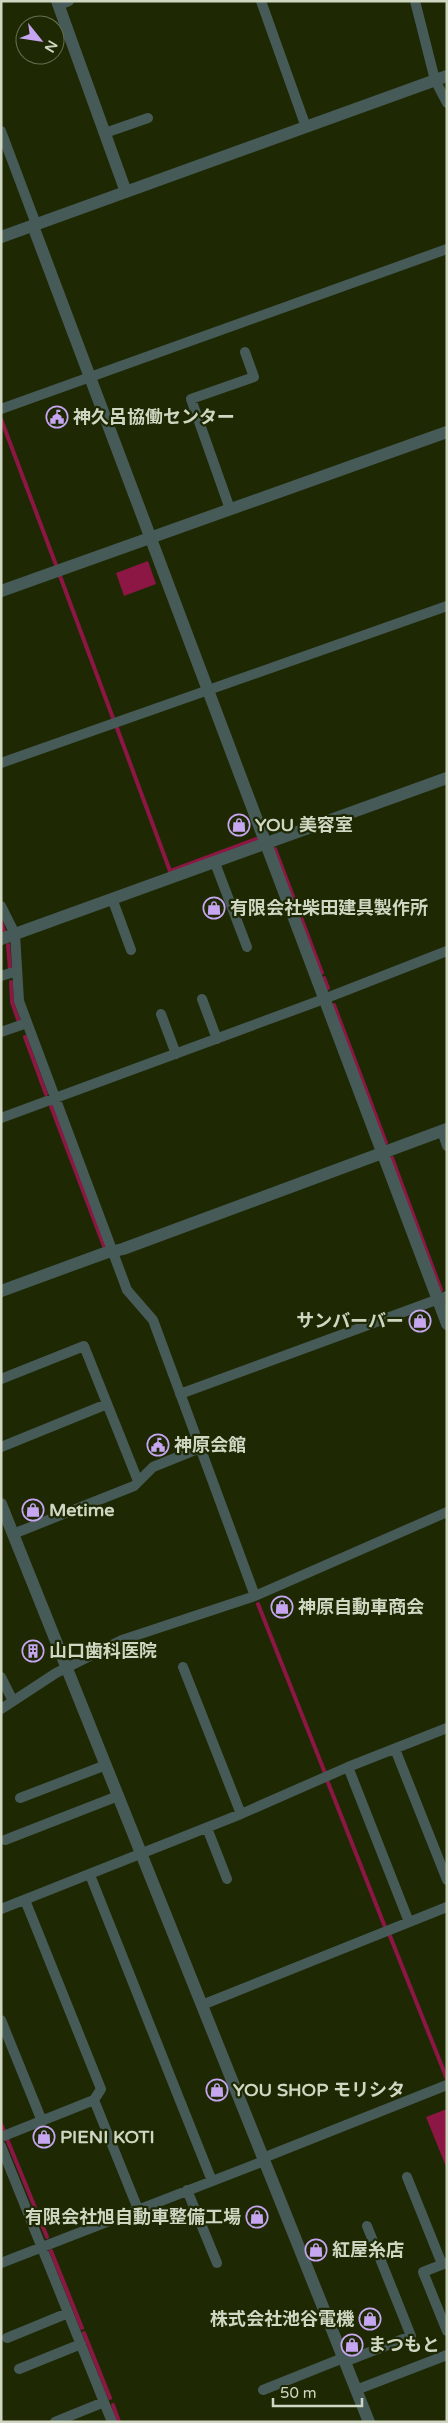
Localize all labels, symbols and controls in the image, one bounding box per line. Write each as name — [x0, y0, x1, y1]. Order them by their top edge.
north arrow — [15, 15, 65, 65]
text: N — [41, 37, 61, 55]
public building icon: 神久呂協働センター — [45, 405, 69, 429]
place label: 神久呂協働センター — [73, 406, 235, 428]
shop icon: YOU 美容室 — [227, 813, 251, 837]
place label: YOU 美容室 — [255, 814, 353, 836]
shop icon: 有限会社柴田建具製作所 — [202, 896, 226, 920]
place label: 有限会社柴田建具製作所 — [230, 897, 428, 919]
shop icon: サンバーバー — [408, 1309, 432, 1333]
place label: サンバーバー — [296, 1310, 404, 1332]
public building icon: 神原会館 — [146, 1433, 170, 1457]
place label: 神原会館 — [174, 1434, 246, 1456]
shop icon: Metime — [21, 1498, 45, 1522]
place label: Metime — [49, 1499, 114, 1521]
shop icon: 神原自動車商会 — [270, 1595, 294, 1619]
place label: 神原自動車商会 — [298, 1596, 424, 1618]
building icon: 山口歯科医院 — [21, 1639, 45, 1663]
place label: 山口歯科医院 — [49, 1640, 157, 1662]
shop icon: YOU SHOP モリシタ — [205, 2078, 229, 2102]
place label: YOU SHOP モリシタ — [233, 2079, 405, 2101]
shop icon: PIENI KOTI — [32, 2125, 56, 2149]
place label: PIENI KOTI — [60, 2126, 155, 2148]
shop icon: 有限会社旭自動車整備工場 — [245, 2205, 269, 2229]
place label: 有限会社旭自動車整備工場 — [25, 2206, 241, 2228]
shop icon: 紅屋糸店 — [304, 2238, 328, 2262]
place label: 紅屋糸店 — [332, 2239, 404, 2261]
shop icon: 株式会社池谷電機 — [358, 2307, 382, 2331]
place label: 株式会社池谷電機 — [210, 2308, 355, 2330]
shop icon: まつもと — [340, 2333, 364, 2357]
place label: まつもと — [368, 2334, 440, 2356]
scale bar — [273, 2376, 362, 2408]
text: 50 m — [280, 2384, 317, 2402]

